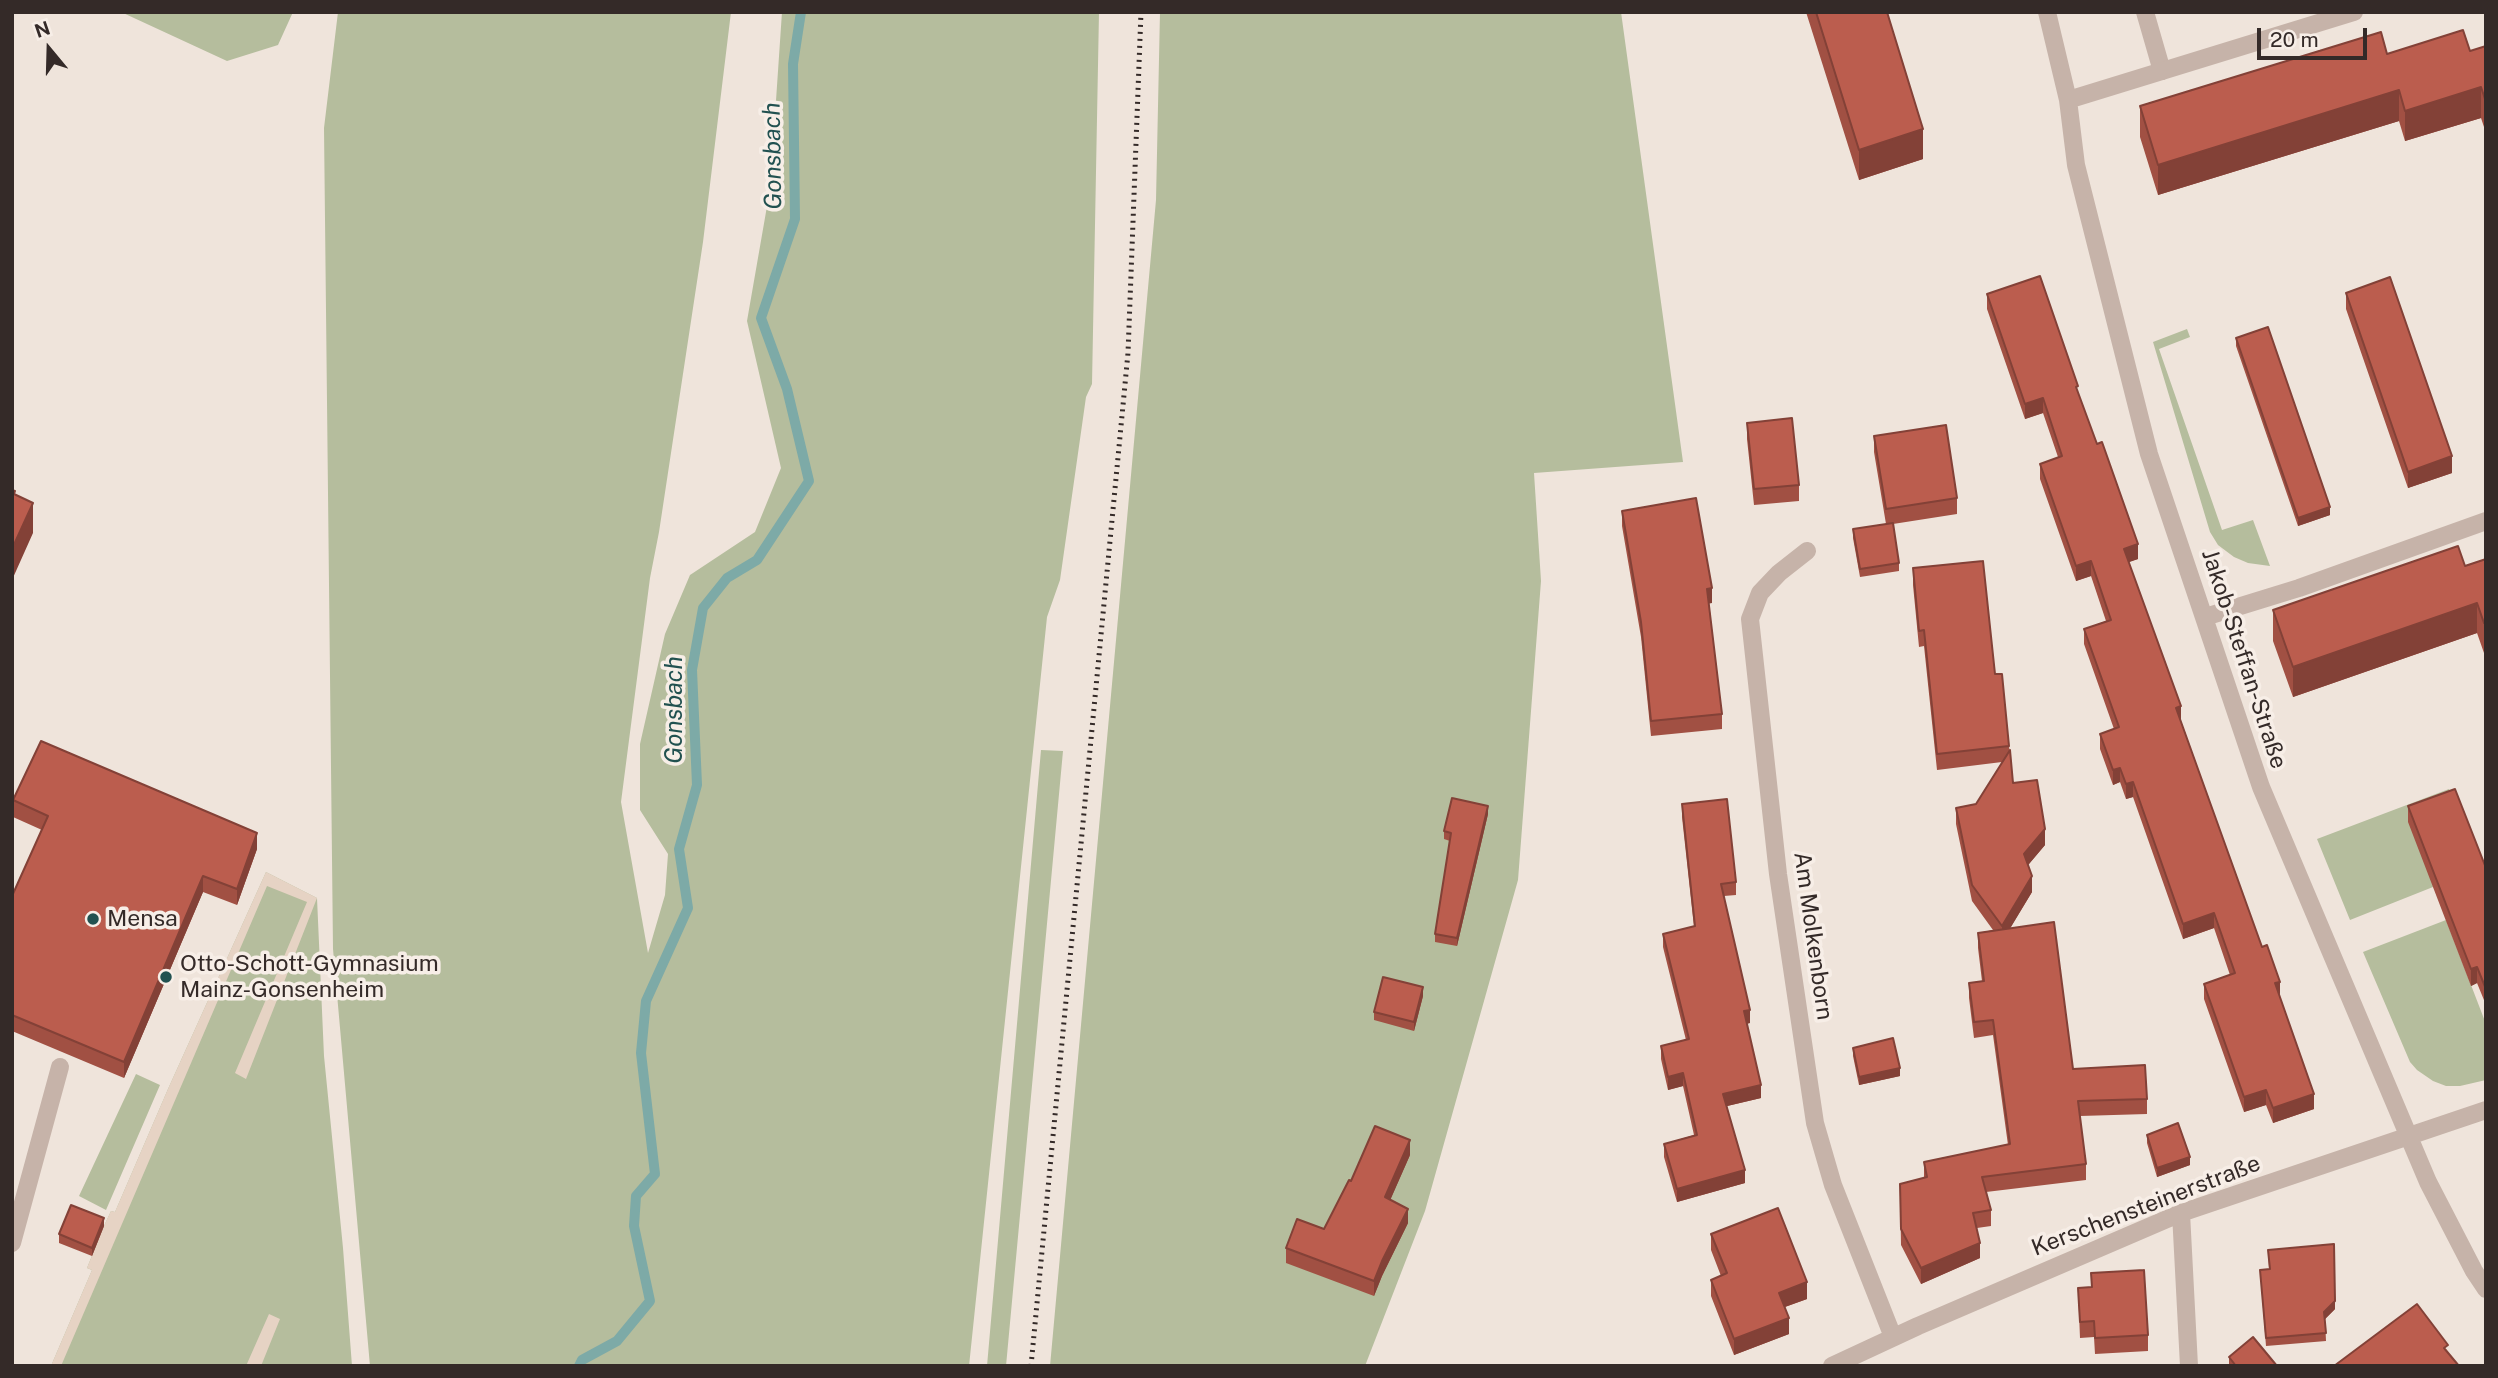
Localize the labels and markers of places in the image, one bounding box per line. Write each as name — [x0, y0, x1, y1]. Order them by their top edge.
place label: Mensa — [107, 905, 178, 933]
marker: Mensa — [85, 911, 101, 927]
place label: Otto-Schott-Gymnasium Mainz-Gonsenheim — [180, 950, 439, 1004]
marker: Otto-Schott-Gymnasium Mainz-Gonsenheim — [158, 969, 174, 985]

